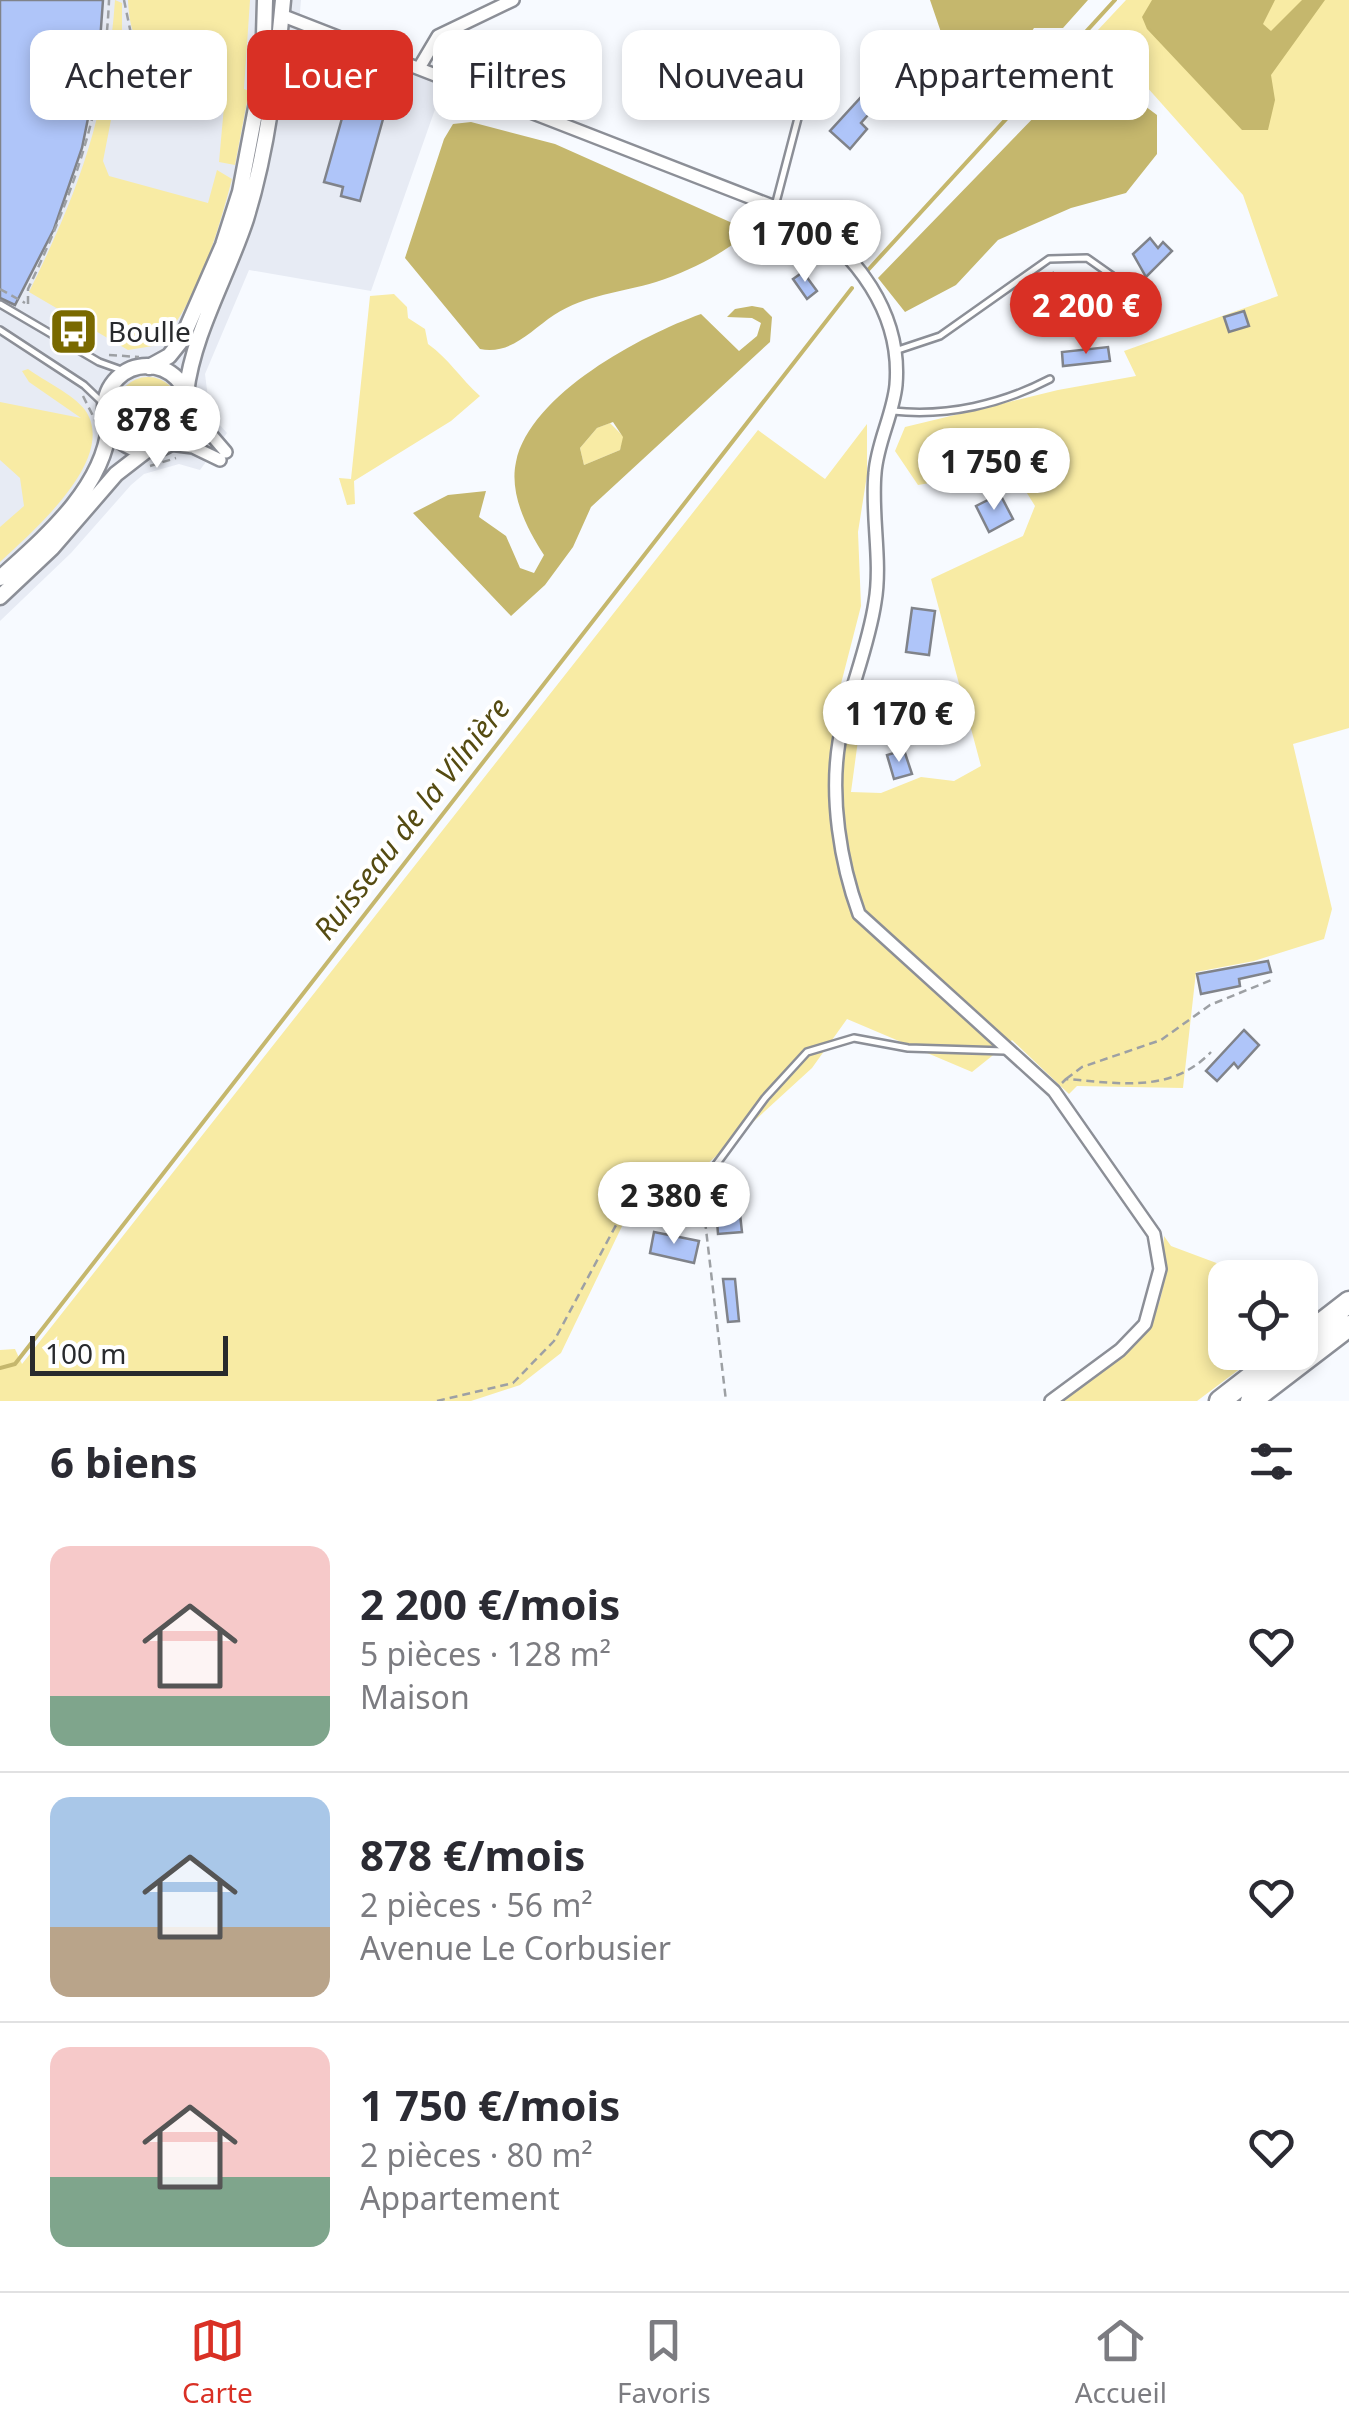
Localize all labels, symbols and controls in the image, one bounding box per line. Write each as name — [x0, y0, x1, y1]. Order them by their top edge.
chip: Acheter — [30, 30, 227, 120]
chip: Louer — [247, 30, 413, 120]
chip: Filtres — [433, 30, 602, 120]
chip: Nouveau — [622, 30, 840, 120]
chip: Appartement — [860, 30, 1149, 120]
pin: 1 700 € — [713, 200, 897, 285]
text: 1 700 € — [751, 211, 859, 254]
pin: 2 200 € — [994, 272, 1178, 357]
text: 2 200 € — [1032, 283, 1140, 326]
bus stop icon: Boulle — [47, 305, 99, 357]
place label: Boulle — [108, 312, 191, 350]
pin: 878 € — [87, 386, 227, 471]
text: 878 € — [116, 397, 198, 440]
pin: 1 750 € — [902, 428, 1086, 513]
text: 1 750 € — [940, 439, 1048, 482]
pin: 1 170 € — [807, 680, 991, 765]
water label: Ruisseau de la Vilnière — [304, 689, 518, 947]
text: 1 170 € — [845, 691, 953, 734]
pin: 2 380 € — [582, 1162, 766, 1247]
text: 2 380 € — [620, 1173, 728, 1216]
map controls — [1208, 1260, 1318, 1370]
button: locate — [1208, 1260, 1318, 1370]
scale bar — [30, 1331, 228, 1376]
text: 100 m — [45, 1334, 127, 1372]
text: 6 biens — [50, 1433, 198, 1490]
icon: filters — [1244, 1434, 1299, 1489]
text: 2 200 €/mois — [360, 1575, 620, 1632]
icon: home — [130, 1586, 250, 1706]
icon: heart — [1244, 1619, 1299, 1674]
text: 5 pièces · 128 m² — [360, 1632, 611, 1675]
text: Maison — [360, 1675, 470, 1718]
text: 878 €/mois — [360, 1826, 585, 1883]
icon: home — [130, 1837, 250, 1957]
icon: heart — [1244, 1870, 1299, 1925]
text: 2 pièces · 56 m² — [360, 1883, 593, 1926]
text: Avenue Le Corbusier — [360, 1926, 671, 1969]
text: 1 750 €/mois — [360, 2076, 620, 2133]
icon: home — [130, 2087, 250, 2207]
icon: heart — [1244, 2120, 1299, 2175]
text: 2 pièces · 80 m² — [360, 2133, 593, 2176]
text: Appartement — [360, 2176, 560, 2219]
tab: Carte — [182, 2313, 253, 2411]
tab: Favoris — [617, 2313, 711, 2411]
tab: Accueil — [1075, 2313, 1167, 2411]

